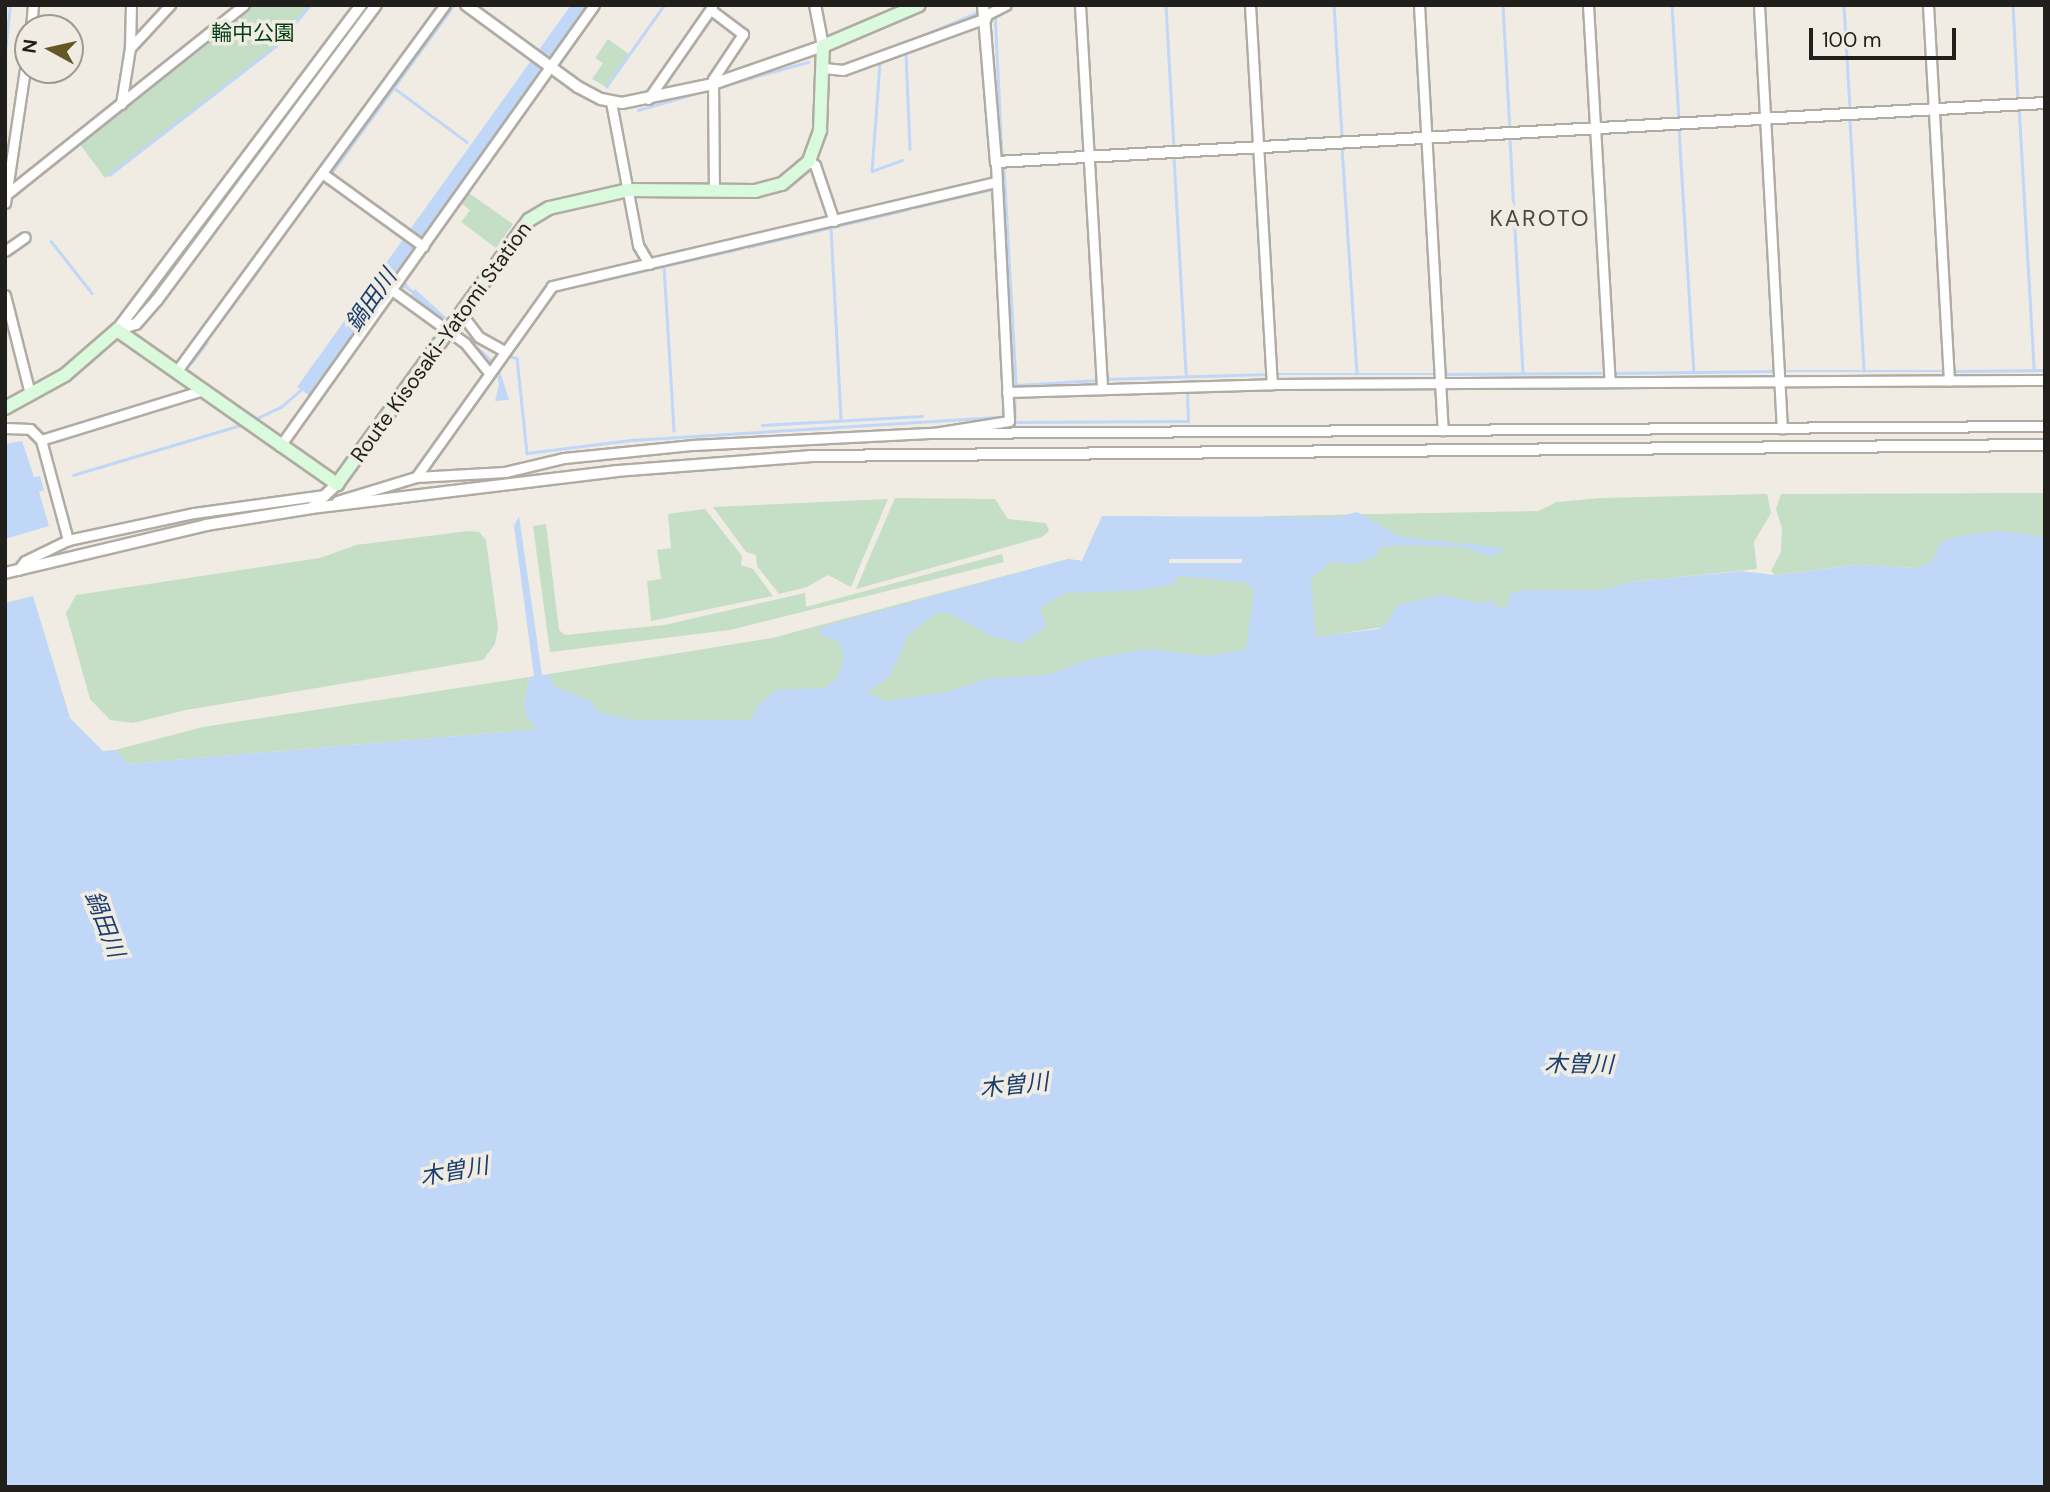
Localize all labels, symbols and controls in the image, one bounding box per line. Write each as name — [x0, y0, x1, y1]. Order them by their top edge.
north arrow — [14, 14, 84, 84]
scale bar — [1812, 14, 1959, 58]
park label: 輪中公園 — [211, 20, 295, 46]
text: 100 m — [1822, 26, 1882, 54]
text: N — [16, 38, 43, 55]
district label: KAROTO — [1490, 204, 1590, 232]
street label: Route Kisosaki-Yatomi Station — [345, 217, 537, 467]
water label: 鍋田川 — [340, 264, 402, 336]
water label: 鍋田川 — [80, 887, 130, 961]
water label: 木曽川 — [1544, 1050, 1614, 1078]
water label: 木曽川 — [978, 1068, 1050, 1102]
water label: 木曽川 — [418, 1151, 490, 1191]

